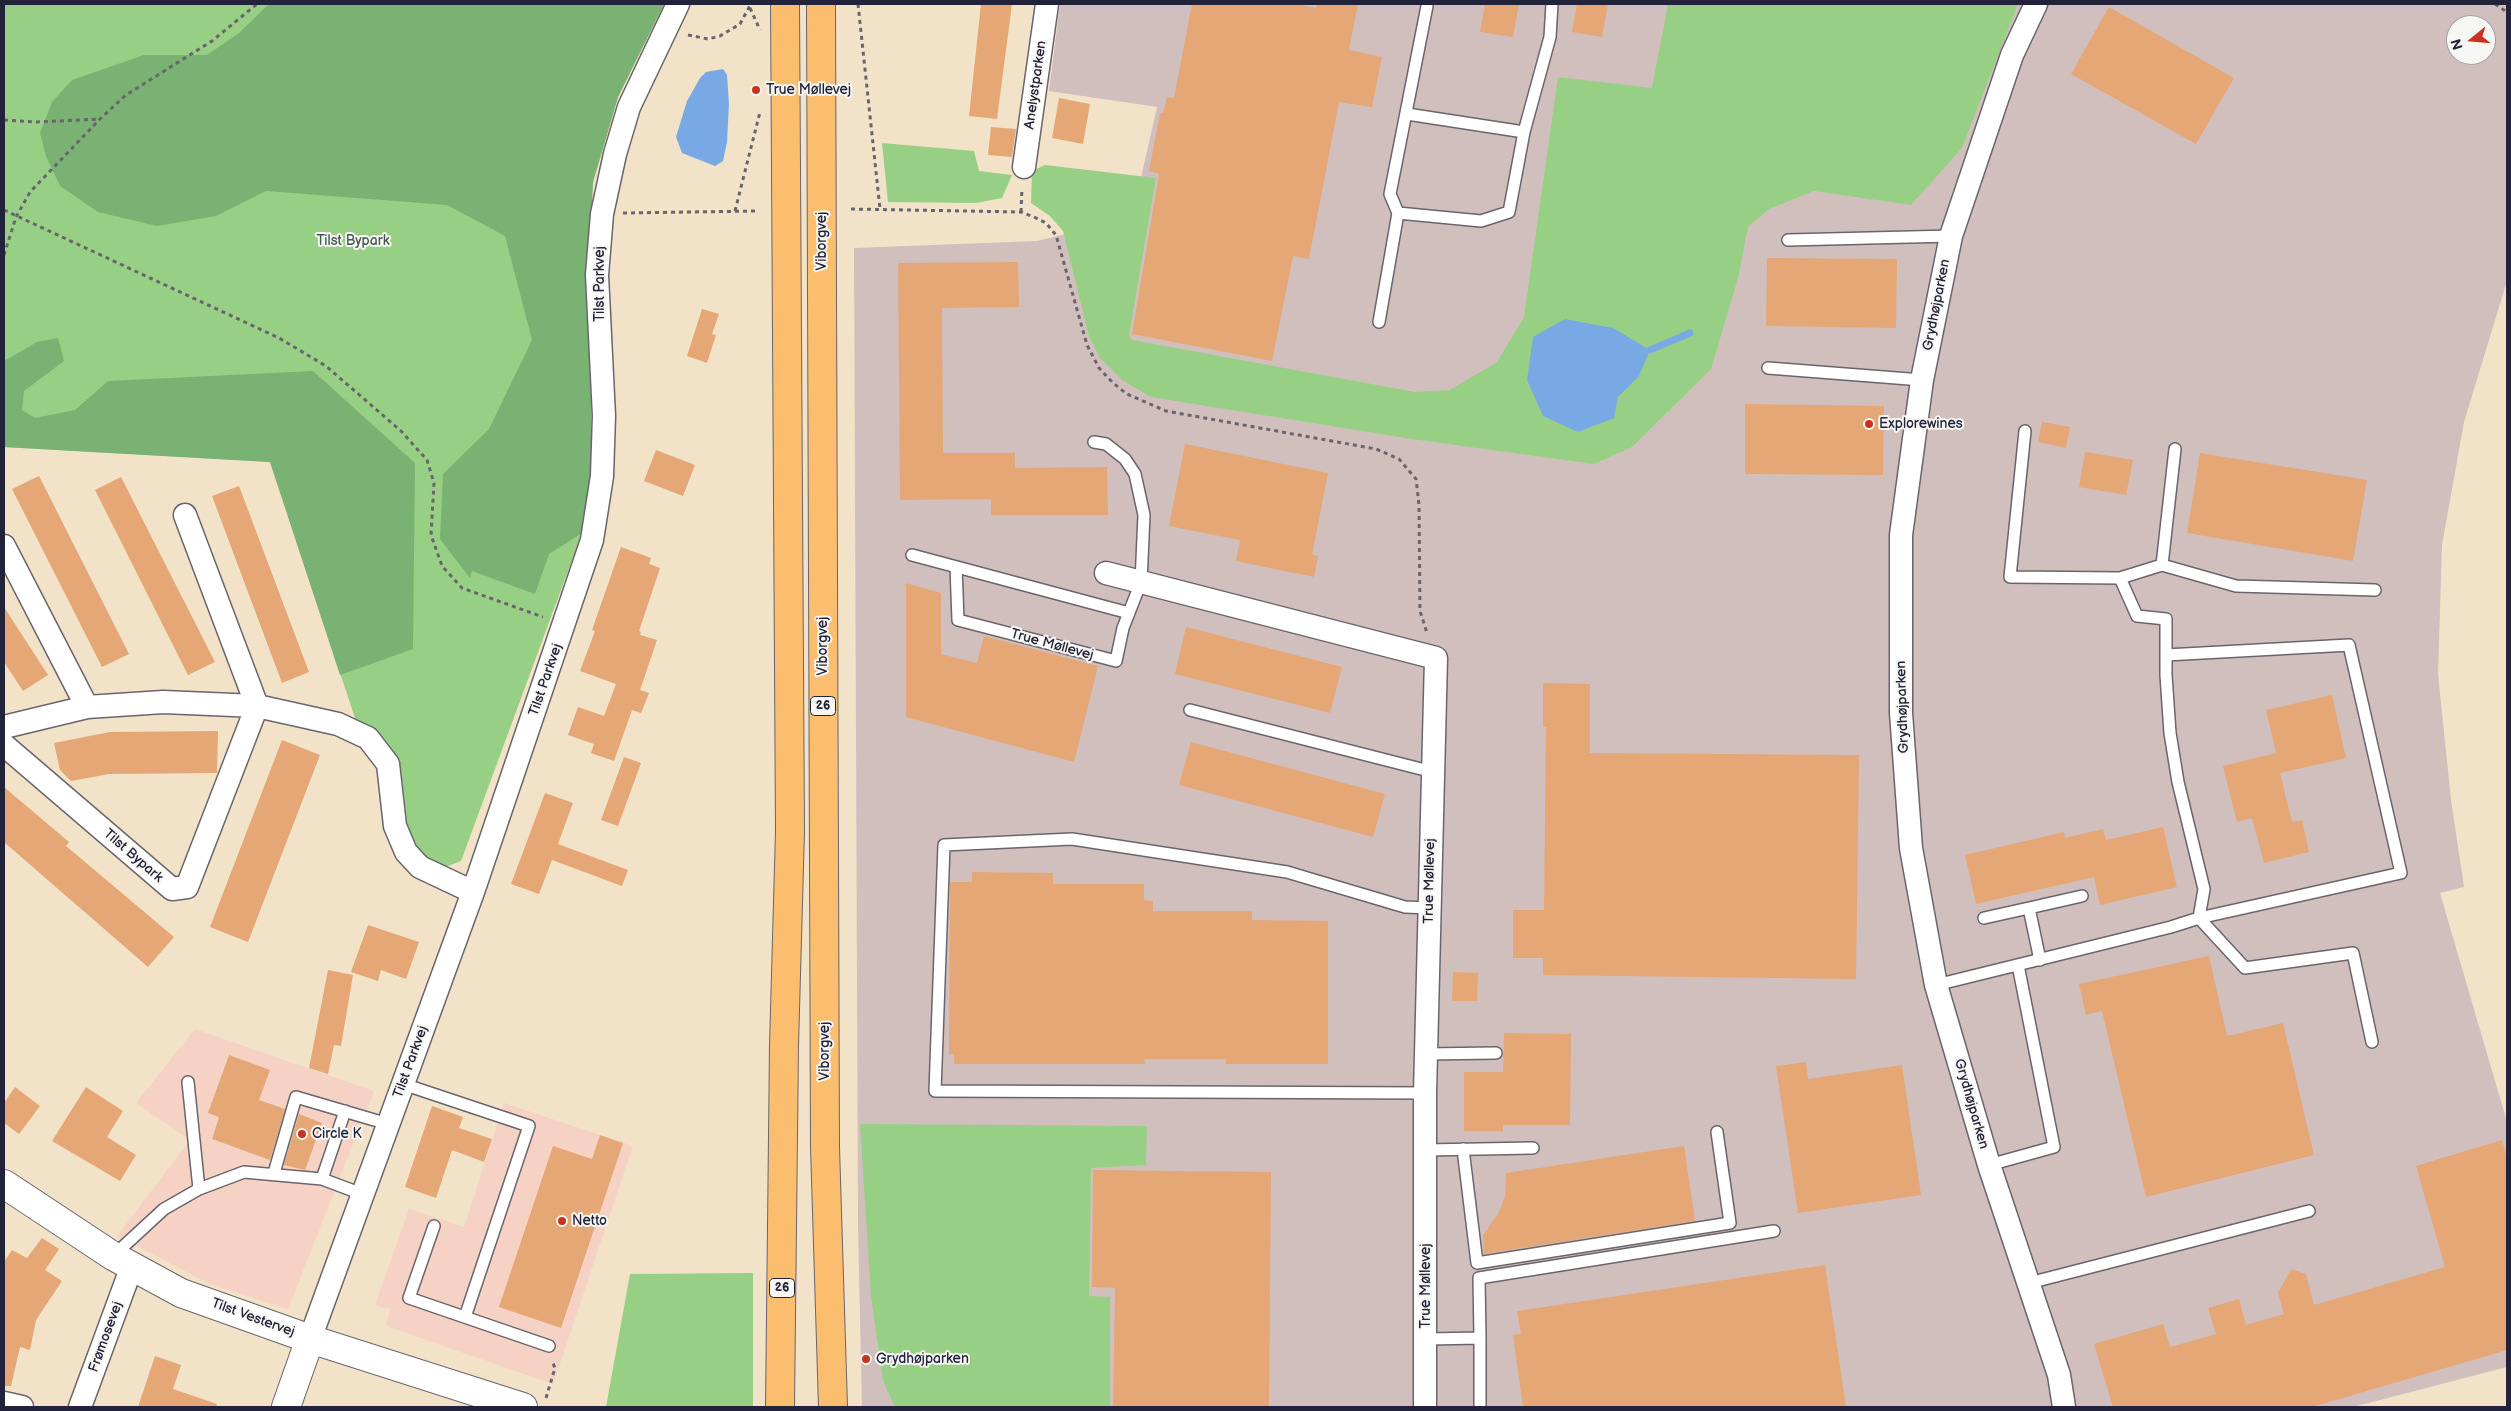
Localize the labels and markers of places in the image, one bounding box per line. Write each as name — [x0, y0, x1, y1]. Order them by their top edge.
place label: True Møllevej — [766, 82, 851, 98]
marker: True Møllevej — [750, 84, 762, 96]
place label: Explorewines — [1879, 416, 1963, 432]
marker: Explorewines — [1863, 418, 1875, 430]
place label: Circle K — [312, 1126, 362, 1142]
marker: Circle K — [296, 1128, 308, 1140]
place label: Netto — [572, 1213, 607, 1229]
marker: Netto — [556, 1215, 568, 1227]
place label: Grydhøjparken — [876, 1351, 969, 1367]
marker: Grydhøjparken — [860, 1353, 872, 1365]

